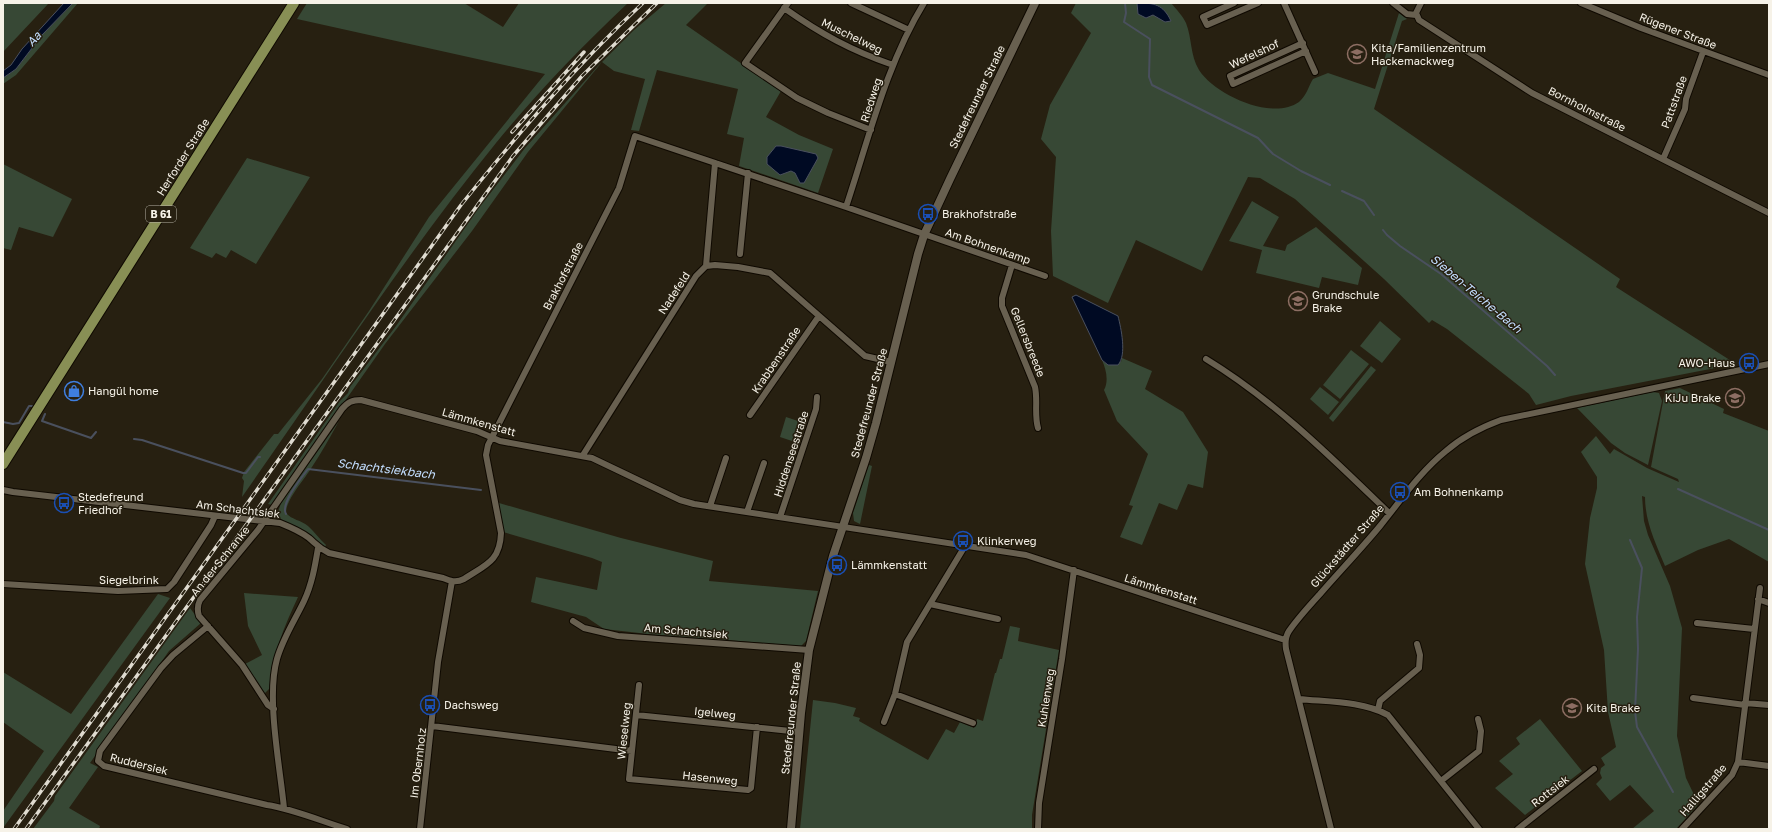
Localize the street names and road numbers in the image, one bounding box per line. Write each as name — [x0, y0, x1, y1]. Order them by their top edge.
street label: Rügener Straße — [1638, 10, 1719, 51]
street label: Muschelweg — [820, 15, 885, 56]
street label: Wefelshof — [1227, 36, 1281, 71]
street label: Stedefreunder Straße — [946, 43, 1007, 151]
street label: Pattstraße — [1658, 74, 1689, 130]
street label: Riedweg — [857, 76, 884, 124]
street label: Bornholmstraße — [1546, 83, 1628, 134]
street label: Herforder Straße — [154, 116, 212, 198]
road number: B 61 — [146, 206, 176, 222]
street label: Am Bohnenkamp — [944, 225, 1033, 266]
street label: Brakhofstraße — [540, 240, 585, 312]
street label: Nadefeld — [655, 269, 692, 316]
street label: Gellersbreede — [1008, 305, 1048, 379]
street label: Krabbenstraße — [748, 324, 803, 396]
street label: Stedefreunder Straße — [848, 347, 889, 459]
street label: Lämmkenstatt — [441, 405, 518, 438]
street label: Hiddenseestraße — [770, 409, 811, 499]
street label: Am Schachtsiek — [195, 497, 281, 520]
street label: Glückstädter Straße — [1307, 502, 1386, 590]
street label: An der Schranke — [187, 523, 252, 598]
street label: Lämmkenstatt — [1123, 571, 1199, 606]
street label: Siegelbrink — [99, 573, 159, 586]
street label: Am Schachtsiek — [643, 620, 729, 641]
street label: Stedefreunder Straße — [778, 661, 803, 775]
street label: Kuhlenweg — [1034, 668, 1057, 728]
street label: Wieselweg — [614, 702, 633, 760]
street label: Igelweg — [694, 704, 737, 721]
street label: Im Obernholz — [407, 727, 428, 799]
street label: Ruddersiek — [109, 750, 170, 777]
street label: Halligstraße — [1676, 761, 1729, 818]
street label: Hasenweg — [682, 768, 738, 787]
street label: Rottsiek — [1528, 772, 1571, 809]

